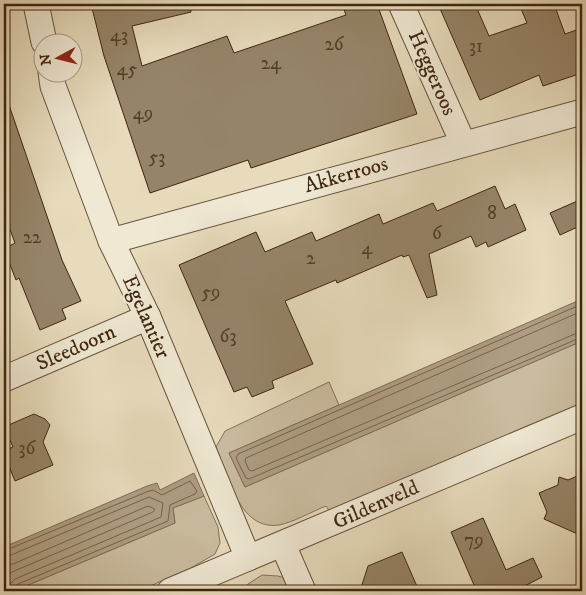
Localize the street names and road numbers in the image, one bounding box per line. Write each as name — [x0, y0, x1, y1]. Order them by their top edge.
street label: Heggeroos — [402, 26, 462, 120]
street label: Akkerroos — [301, 151, 391, 199]
street label: Egelantier — [116, 271, 176, 363]
street label: Sleedoorn — [32, 319, 120, 377]
street label: Gildenveld — [329, 474, 423, 535]

